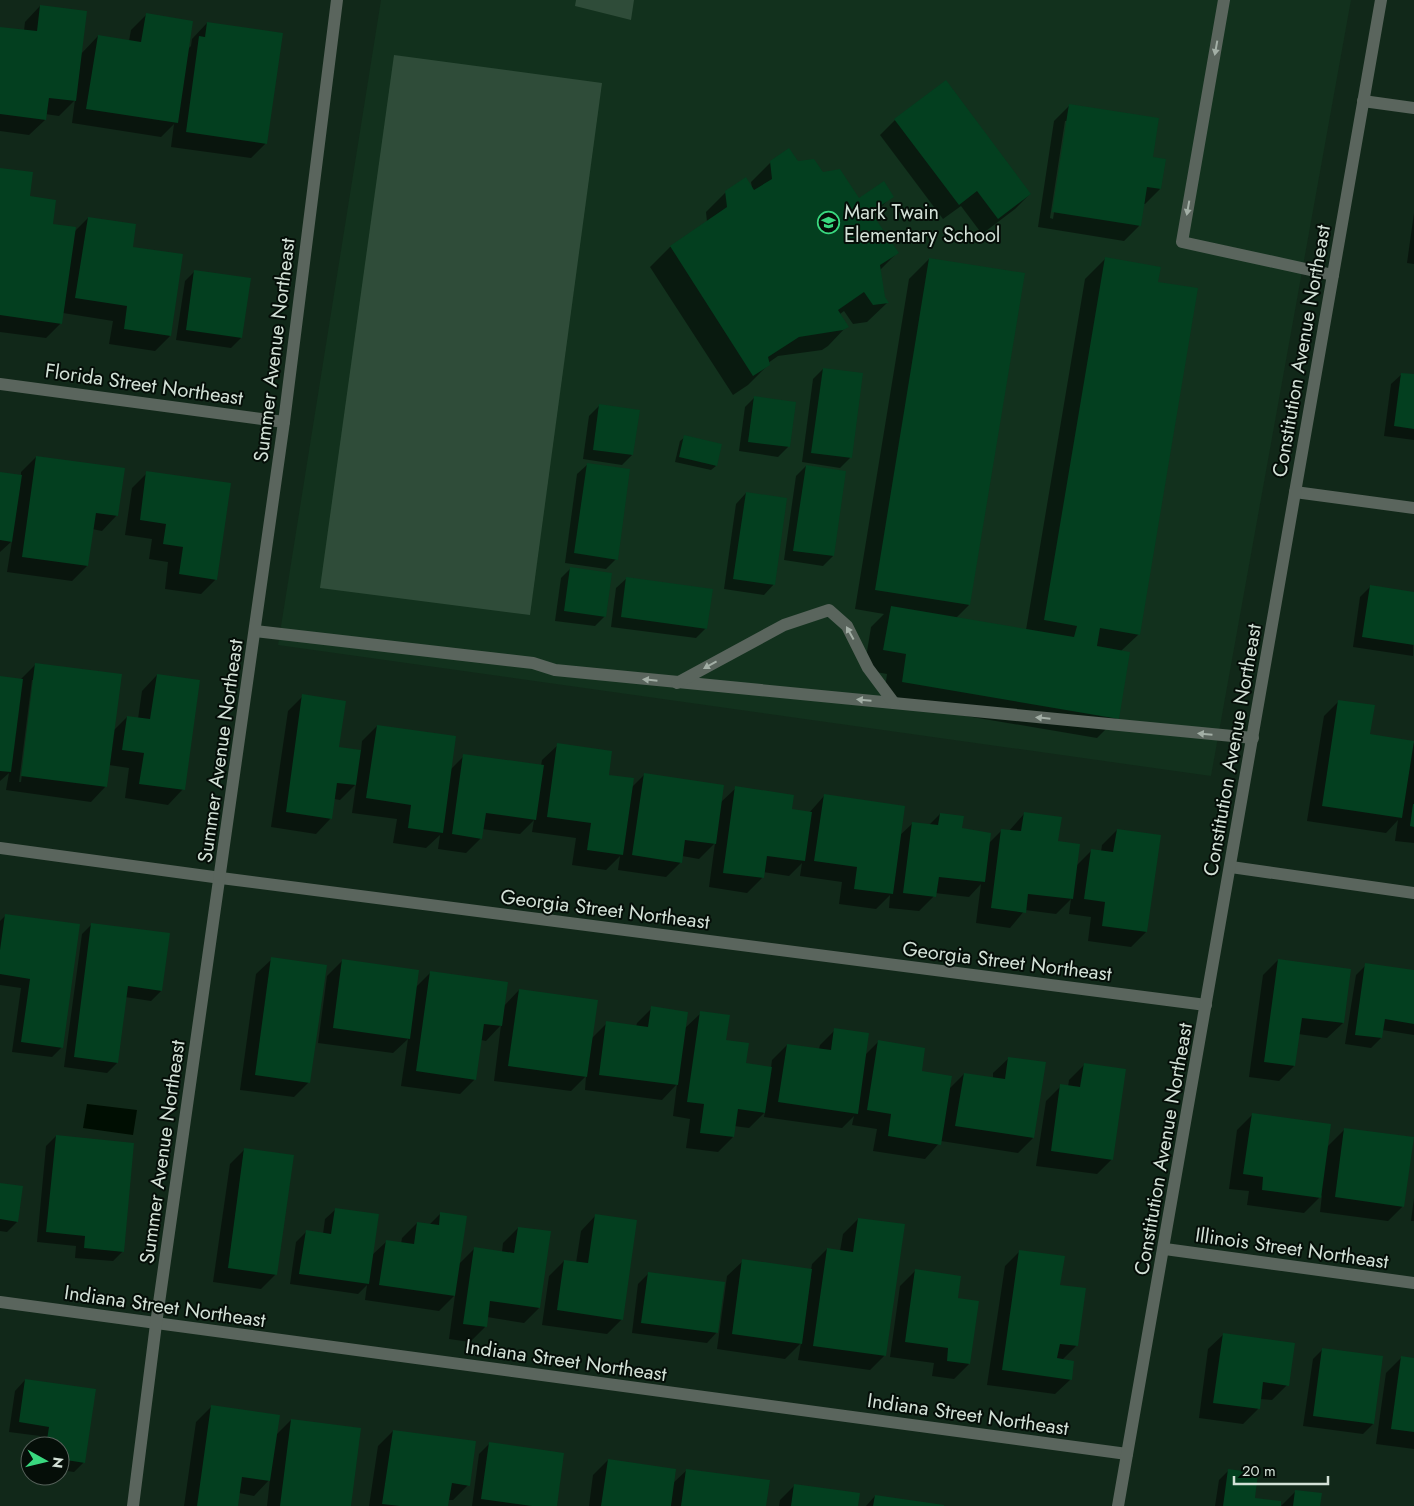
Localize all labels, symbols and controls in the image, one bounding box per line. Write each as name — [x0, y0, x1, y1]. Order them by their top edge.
one-way arrow — [1211, 40, 1219, 56]
place label: Mark Twain Elementary School — [844, 198, 1000, 250]
one-way arrow — [1183, 200, 1191, 216]
school or university icon: Mark Twain Elementary School — [816, 211, 840, 235]
street label: Constitution Avenue Northeast — [1265, 223, 1338, 479]
street label: Summer Avenue Northeast — [246, 236, 303, 464]
street label: Florida Street Northeast — [43, 356, 245, 413]
street label: Constitution Avenue Northeast — [1196, 622, 1269, 878]
one-way arrow — [845, 626, 854, 639]
street label: Summer Avenue Northeast — [190, 637, 251, 865]
one-way arrow — [703, 661, 717, 669]
one-way arrow — [641, 676, 657, 684]
one-way arrow — [856, 696, 872, 704]
one-way arrow — [1035, 714, 1051, 722]
one-way arrow — [1196, 730, 1212, 738]
street label: Georgia Street Northeast — [499, 882, 711, 937]
street label: Georgia Street Northeast — [901, 934, 1113, 989]
street label: Constitution Avenue Northeast — [1127, 1021, 1200, 1277]
street label: Summer Avenue Northeast — [132, 1038, 193, 1266]
street label: Illinois Street Northeast — [1193, 1221, 1391, 1276]
street label: Indiana Street Northeast — [62, 1278, 268, 1335]
street label: Indiana Street Northeast — [463, 1332, 669, 1389]
street label: Indiana Street Northeast — [865, 1386, 1071, 1443]
north arrow — [20, 1436, 70, 1486]
scale bar — [1234, 1454, 1328, 1486]
text: N — [47, 1456, 69, 1470]
text: 20 m — [1242, 1460, 1276, 1482]

